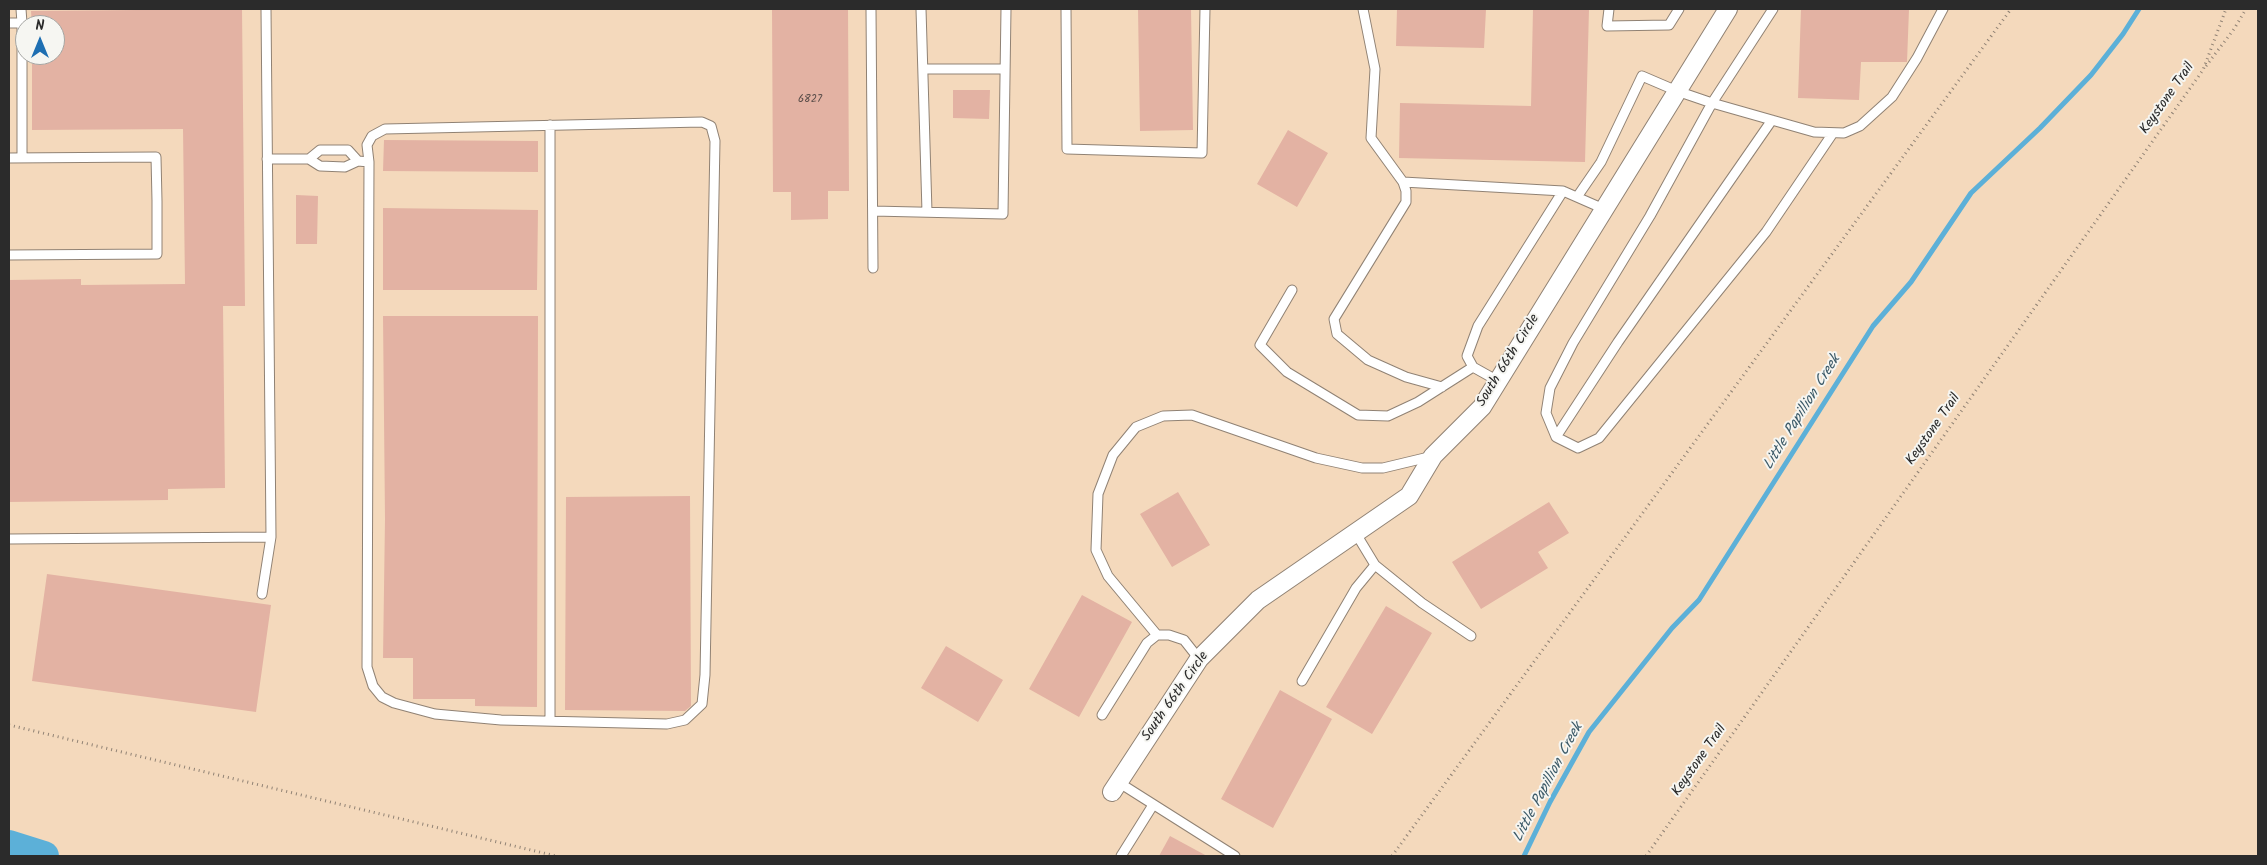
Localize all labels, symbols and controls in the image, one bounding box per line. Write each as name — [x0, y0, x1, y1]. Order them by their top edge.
north arrow — [15, 15, 65, 65]
text: N — [36, 15, 44, 37]
street label: Keystone Trail — [2137, 60, 2199, 138]
house number: 6827 — [798, 93, 822, 107]
street label: South 66th Circle — [1474, 312, 1544, 410]
water label: Little Papillion Creek — [1760, 352, 1846, 474]
street label: Keystone Trail — [1903, 391, 1965, 469]
street label: South 66th Circle — [1139, 649, 1213, 745]
water label: Little Papillion Creek — [1510, 721, 1588, 845]
street label: Keystone Trail — [1669, 722, 1731, 800]

